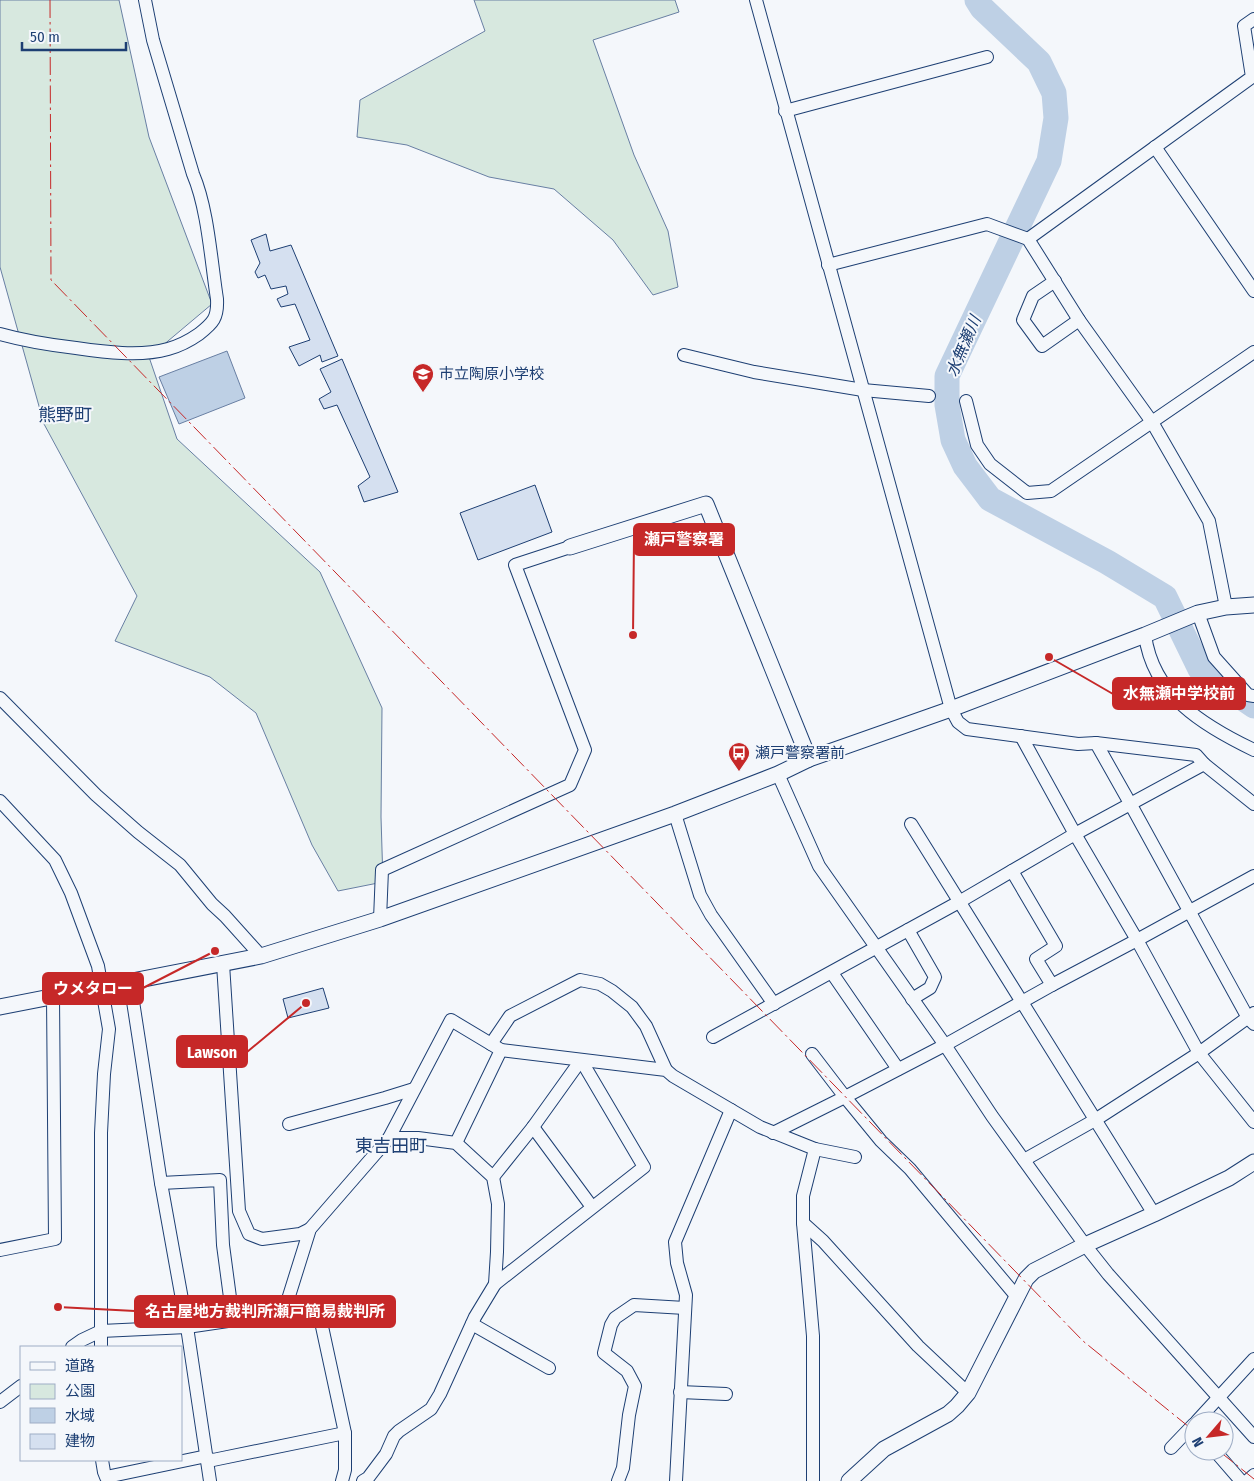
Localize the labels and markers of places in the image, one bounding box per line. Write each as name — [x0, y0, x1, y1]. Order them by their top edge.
school or university icon: 市立陶原小学校 — [411, 362, 435, 393]
place label: 市立陶原小学校 — [439, 365, 544, 383]
callout: 瀬戸警察署 — [634, 524, 734, 555]
callout: 水無瀬中学校前 — [1113, 678, 1245, 709]
bus stop icon: 瀬戸警察署前 — [727, 741, 751, 772]
place label: 瀬戸警察署前 — [755, 744, 845, 762]
callout: ウメタロー — [43, 973, 143, 1004]
callout: Lawson — [177, 1036, 247, 1067]
callout: 名古屋地方裁判所瀬戸簡易裁判所 — [135, 1296, 395, 1327]

